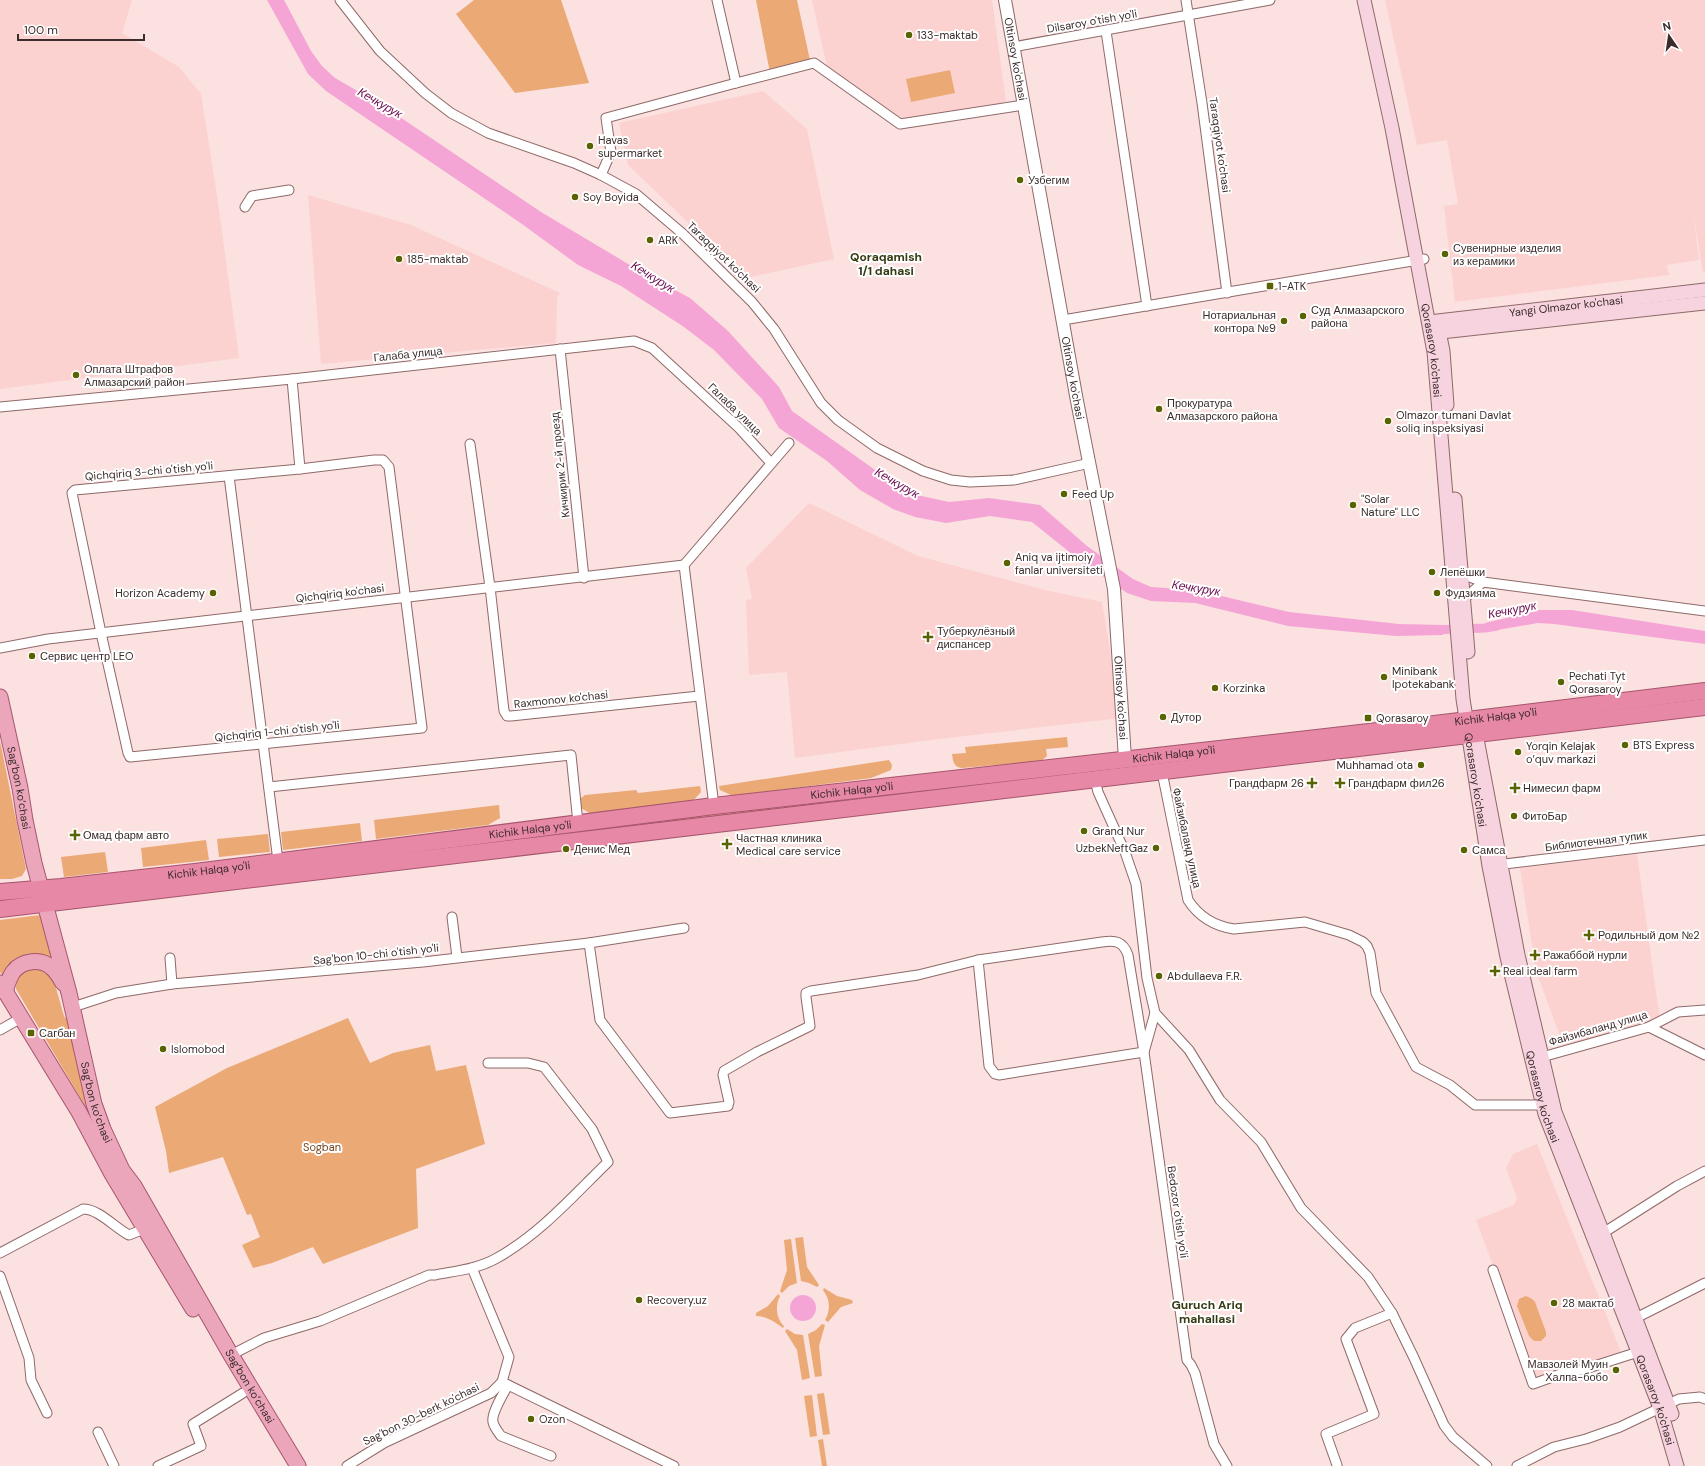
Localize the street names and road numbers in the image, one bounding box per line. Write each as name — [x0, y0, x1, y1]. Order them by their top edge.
street label: Dilsaroy o'tish yo'li — [1046, 6, 1138, 36]
street label: Oltinsoy ko'chasi — [1001, 16, 1030, 102]
street label: Taraqqiyot ko'chasi — [1206, 96, 1234, 194]
street label: Taraqqiyot ko'chasi — [685, 219, 763, 295]
street label: Yangi Olmazor ko'chasi — [1509, 293, 1624, 320]
street label: Qorasaroy ko'chasi — [1418, 302, 1445, 398]
street label: Oltinsoy ko'chasi — [1059, 335, 1087, 421]
street label: Галаба улица — [373, 343, 444, 365]
street label: Галаба улица — [705, 380, 765, 439]
street label: Кичкирик 2-й проезд — [547, 411, 572, 518]
street label: Qichqiriq 3-chi o'tish yo'li — [84, 458, 214, 484]
street label: Qichqiriq ko'chasi — [295, 581, 385, 605]
street label: Oltinsoy ko'chasi — [1111, 655, 1131, 740]
street label: Raxmonov ko'chasi — [513, 687, 609, 711]
street label: Kichik Halqa yo'li — [1454, 705, 1538, 729]
street label: Qichqiriq 1-chi o'tish yo'li — [214, 717, 340, 745]
street label: Qorasaroy ko'chasi — [1461, 732, 1490, 828]
street label: Kichik Halqa yo'li — [1132, 742, 1216, 766]
street label: Sag’bon ko’chasi — [4, 745, 34, 831]
street label: Kichik Halqa yo'li — [810, 779, 894, 802]
street label: Файзибаланд улица — [1170, 787, 1205, 890]
street label: Kichik Halqa yo'li — [488, 817, 572, 842]
street label: Библиотечная тупик — [1544, 828, 1648, 854]
street label: Kichik Halqa yo'li — [167, 858, 251, 882]
street label: Sag'bon 10-chi o'tish yo'li — [313, 940, 439, 968]
street label: Файзибаланд улица — [1547, 1007, 1650, 1049]
street label: Qorasaroy ko'chasi — [1523, 1049, 1562, 1145]
street label: Sag’bon ko’chasi — [78, 1060, 116, 1145]
street label: Bedozor o'tish yo'li — [1165, 1165, 1191, 1259]
street label: Sag’bon ko’chasi — [222, 1347, 278, 1426]
street label: Qorasaroy ko'chasi — [1633, 1353, 1677, 1447]
street label: Sag'bon 30-berk ko'chasi — [360, 1380, 482, 1448]

